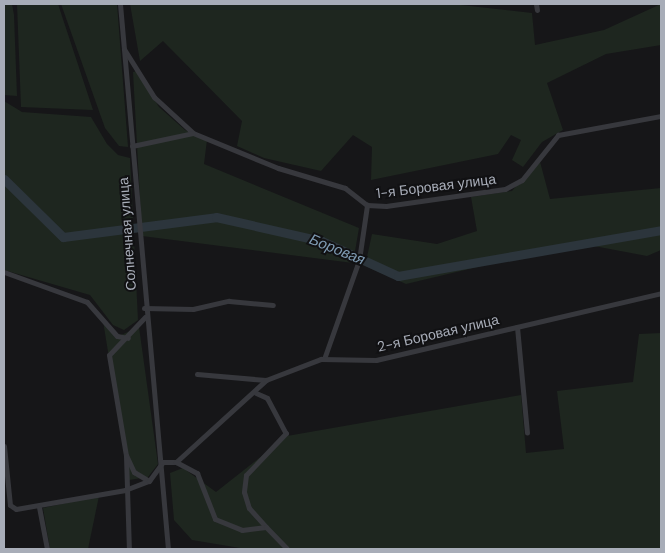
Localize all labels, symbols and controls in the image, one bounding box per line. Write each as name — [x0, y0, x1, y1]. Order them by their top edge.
street label: 1-я Боровая улица — [375, 170, 497, 202]
street label: Солнечная улица — [115, 177, 139, 291]
water label: Боровая — [306, 231, 368, 269]
street label: 2-я Боровая улица — [376, 311, 500, 355]

